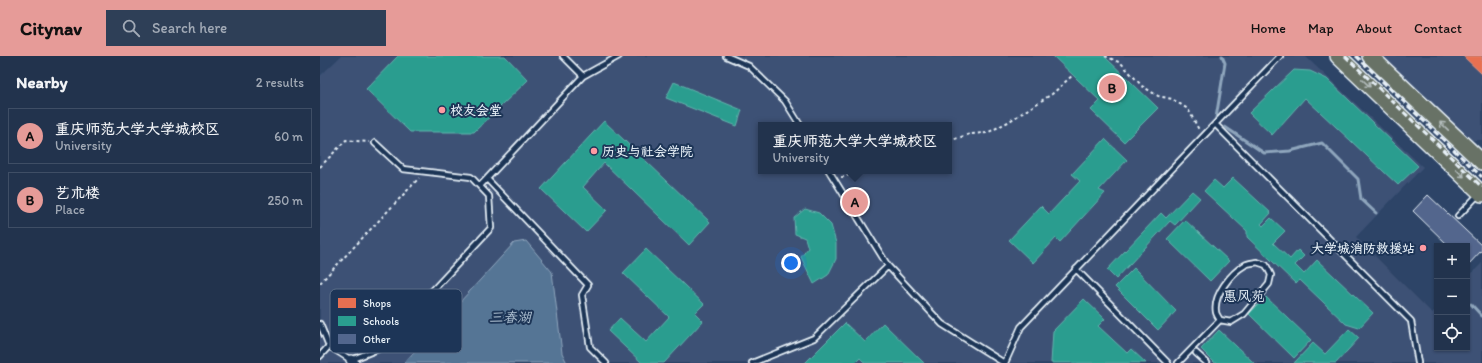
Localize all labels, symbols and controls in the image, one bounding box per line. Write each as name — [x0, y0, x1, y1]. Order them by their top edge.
search box — [106, 10, 386, 46]
text: Citynav — [20, 17, 82, 40]
icon: search — [120, 17, 142, 39]
text: Search here — [152, 19, 227, 37]
text: Home — [1251, 20, 1286, 37]
text: Map — [1308, 20, 1334, 37]
text: About — [1356, 20, 1392, 37]
text: Contact — [1414, 20, 1462, 37]
text: Nearby — [16, 72, 68, 92]
pin: B — [1099, 73, 1125, 103]
text: 2 results — [256, 75, 304, 90]
one-way arrow — [1361, 78, 1371, 88]
place label: 校友会堂 — [450, 103, 502, 118]
marker: 校友会堂 — [437, 105, 447, 115]
text: 重庆师范大学大学城校区 — [55, 120, 220, 138]
one-way arrow — [1439, 121, 1449, 131]
popup — [758, 122, 952, 174]
text: A — [26, 129, 34, 144]
text: 60 m — [274, 129, 303, 144]
text: 重庆师范大学大学城校区 — [772, 132, 938, 150]
text: University — [55, 138, 112, 153]
place label: 历史与社会学院 — [602, 144, 693, 159]
marker: 历史与社会学院 — [589, 146, 599, 156]
text: University — [772, 150, 829, 165]
one-way arrow — [1455, 168, 1465, 178]
text: 艺术楼 — [55, 184, 100, 202]
pin: A — [842, 187, 868, 217]
text: B — [26, 193, 34, 208]
text: 250 m — [267, 193, 303, 208]
text: Place — [55, 202, 85, 217]
place label: 大学城消防救援站 — [1311, 241, 1415, 256]
marker: 大学城消防救援站 — [1418, 243, 1428, 253]
map controls — [1434, 243, 1470, 351]
button: + — [1434, 243, 1470, 279]
your location — [781, 253, 801, 273]
button: − — [1434, 279, 1470, 315]
district label: 惠风苑 — [1223, 288, 1265, 305]
legend — [330, 289, 462, 353]
text: Shops — [363, 297, 391, 310]
water label: 三春湖 — [489, 309, 533, 326]
text: Schools — [363, 315, 399, 328]
button: locate — [1434, 315, 1470, 351]
text: Other — [363, 333, 391, 346]

